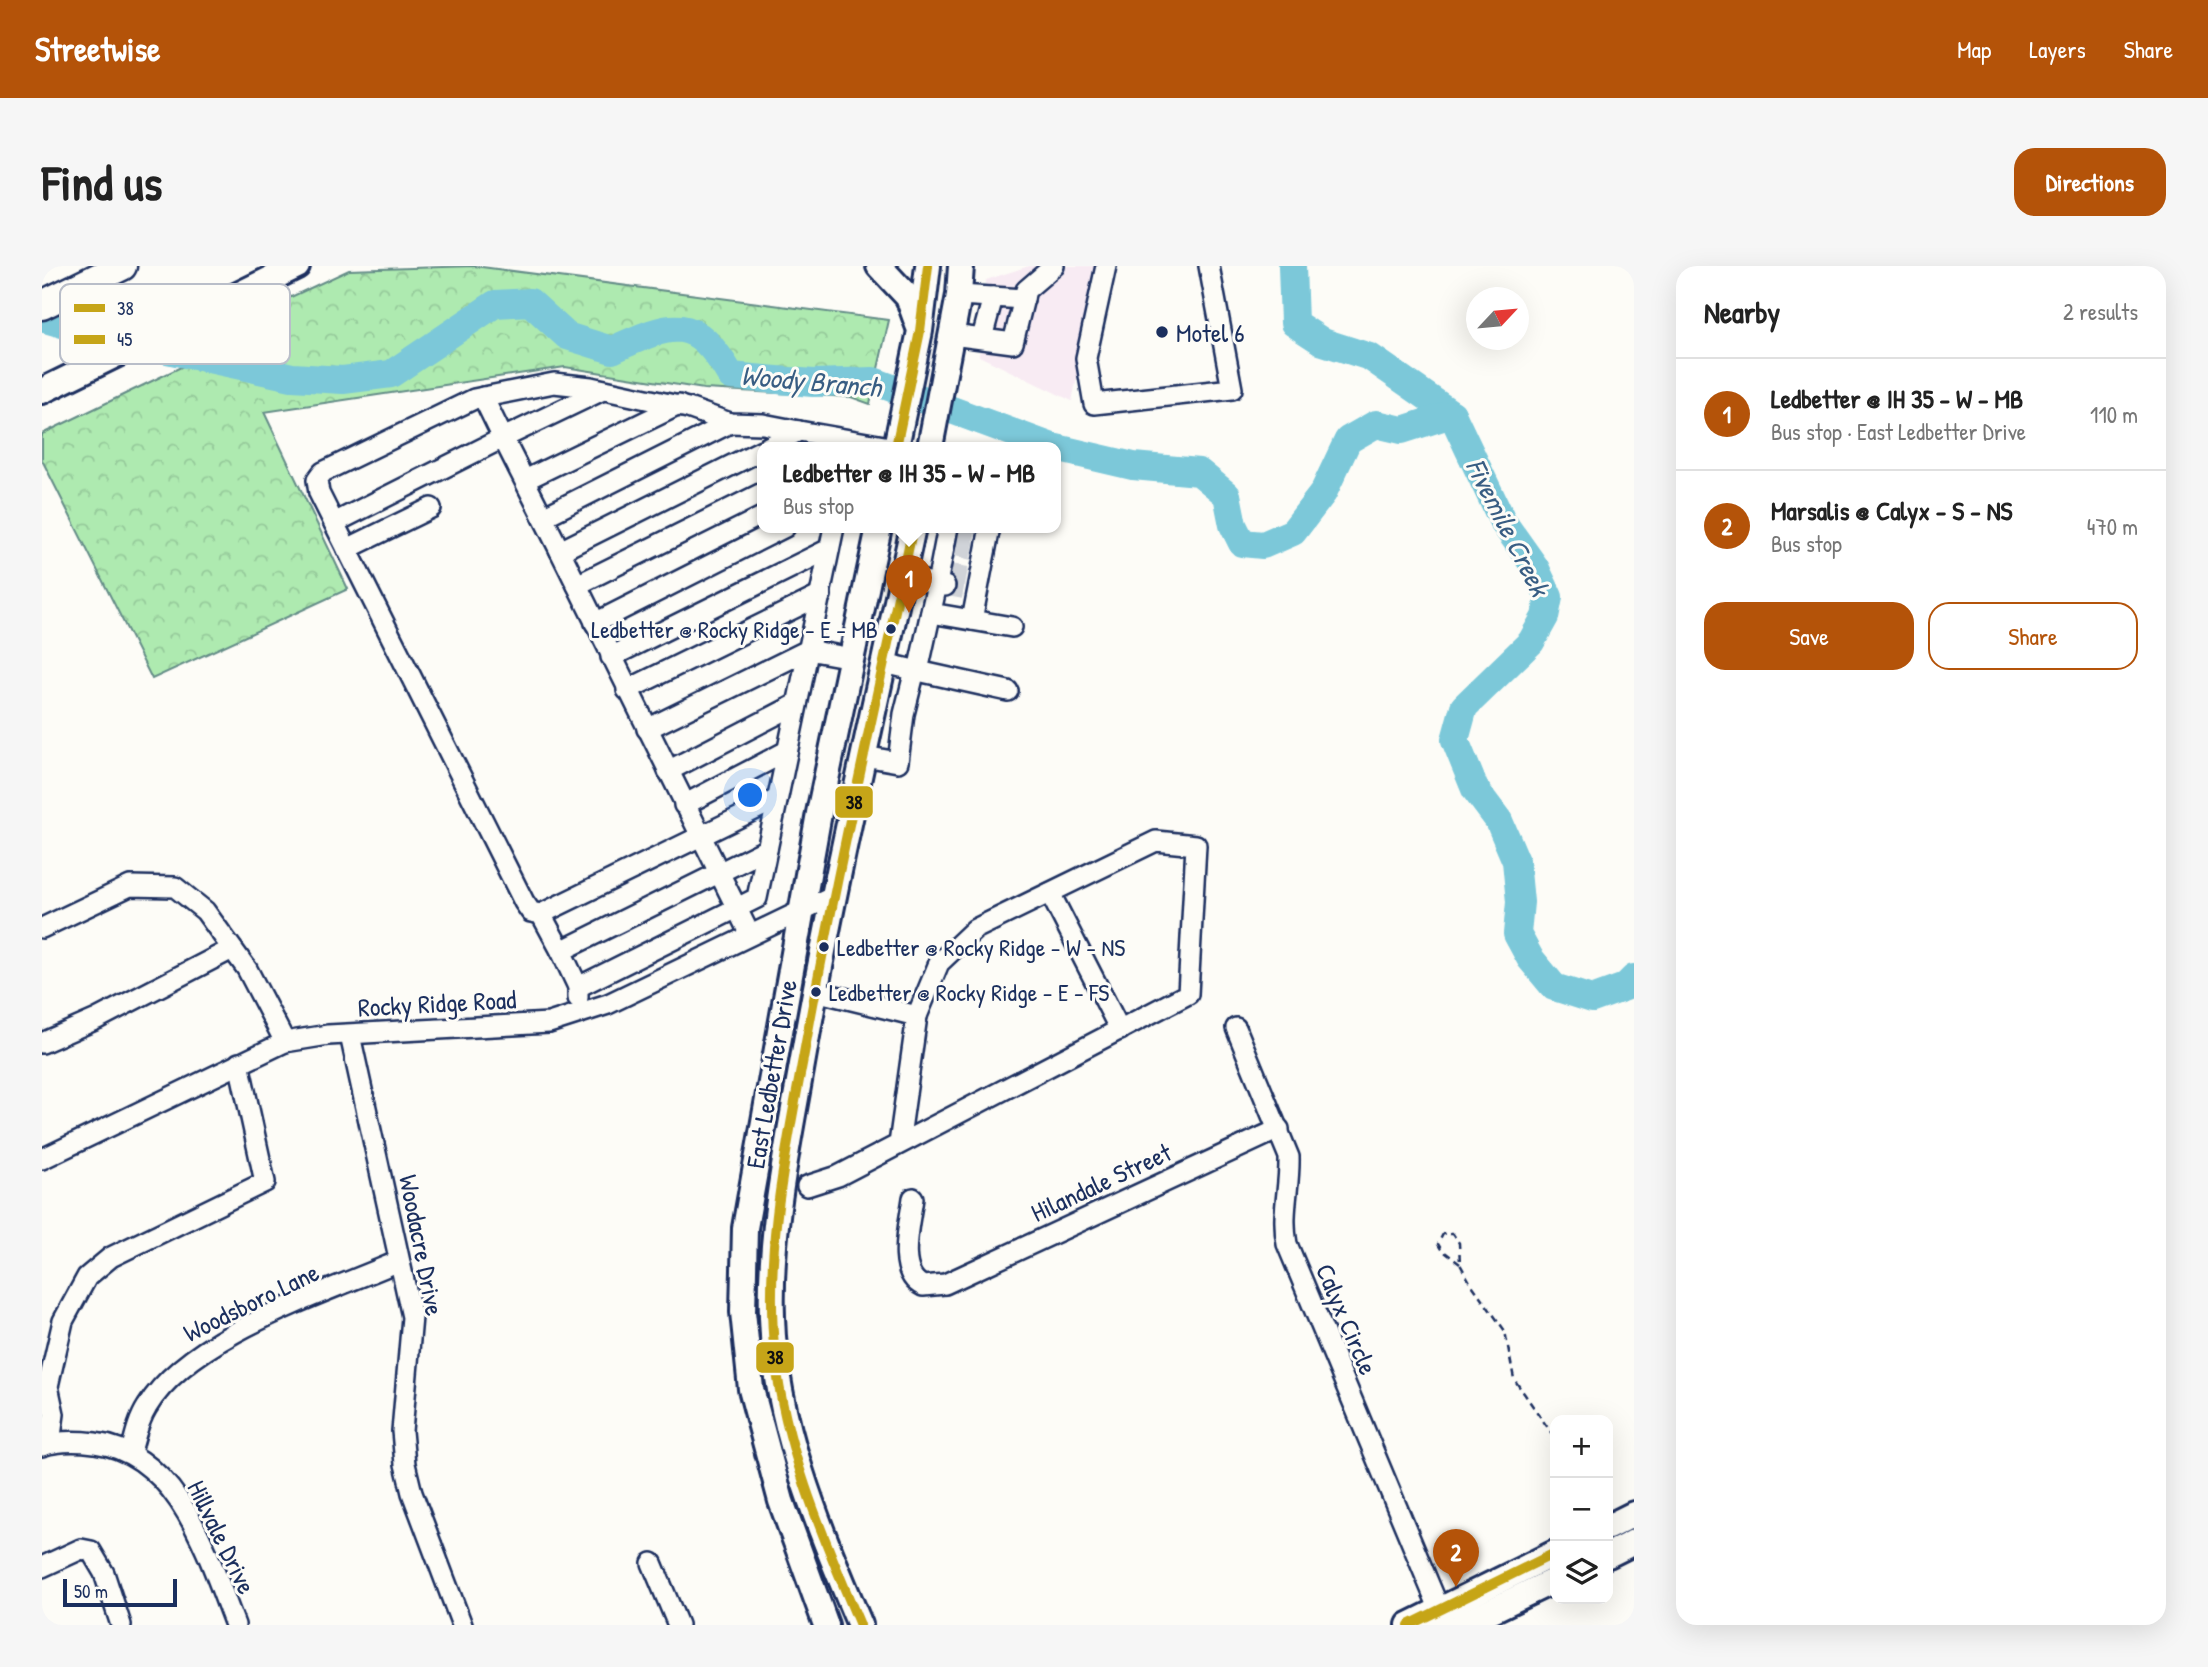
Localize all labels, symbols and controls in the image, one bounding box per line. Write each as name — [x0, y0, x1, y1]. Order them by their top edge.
text: Streetwise — [35, 27, 160, 71]
text: Map — [1957, 33, 1991, 65]
text: Layers — [2029, 33, 2086, 65]
text: Share — [2124, 33, 2173, 65]
button: Directions — [2014, 148, 2166, 216]
text: Find us — [42, 149, 162, 215]
legend — [60, 284, 290, 364]
north arrow — [1466, 287, 1529, 350]
text: Nearby — [1704, 292, 1780, 332]
text: 38 — [117, 295, 134, 321]
text: 2 results — [2063, 296, 2138, 327]
place label: Motel 6 — [1176, 315, 1245, 350]
marker: Motel 6 — [1154, 324, 1170, 340]
text: 45 — [117, 326, 132, 352]
water label: Woody Branch — [739, 356, 885, 406]
text: Ledbetter @ IH 35 - W - MB — [1771, 381, 2023, 416]
text: 1 — [1723, 399, 1731, 430]
text: 110 m — [2090, 399, 2138, 430]
text: Bus stop · East Ledbetter Drive — [1771, 416, 2026, 447]
popup — [757, 442, 1061, 533]
water label: Fivemile Creek — [1457, 452, 1560, 604]
text: Ledbetter @ IH 35 - W - MB — [783, 455, 1035, 490]
text: Bus stop — [783, 490, 854, 521]
text: Marsalis @ Calyx - S - NS — [1771, 493, 2013, 528]
text: 2 — [1722, 511, 1732, 542]
text: 470 m — [2087, 511, 2138, 542]
text: Bus stop — [1771, 528, 1842, 559]
pin: 1 — [886, 555, 932, 613]
button: Save — [1704, 602, 1914, 670]
button: Share — [1928, 602, 2138, 670]
place label: Ledbetter @ Rocky Ridge - E - MB — [591, 613, 878, 645]
marker: Ledbetter @ Rocky Ridge - E - MB — [884, 622, 898, 636]
your location — [733, 778, 767, 812]
line badge: 38 — [834, 785, 874, 819]
text: 38 — [846, 789, 862, 815]
place label: Ledbetter @ Rocky Ridge - W - NS — [837, 931, 1125, 963]
marker: Ledbetter @ Rocky Ridge - W - NS — [817, 940, 831, 954]
place label: Ledbetter @ Rocky Ridge - E - FS — [829, 976, 1109, 1008]
street label: East Ledbetter Drive — [737, 977, 805, 1171]
street label: Rocky Ridge Road — [357, 981, 517, 1025]
marker: Ledbetter @ Rocky Ridge - E - FS — [809, 985, 823, 999]
street label: Hilandale Street — [1025, 1134, 1178, 1230]
street label: Woodacre Drive — [391, 1172, 453, 1318]
street label: Woodsboro Lane — [177, 1254, 325, 1350]
street label: Calyx Circle — [1308, 1258, 1386, 1380]
line badge: 38 — [755, 1341, 795, 1374]
text: 38 — [767, 1344, 783, 1370]
map controls — [1550, 1415, 1613, 1604]
button: + — [1550, 1415, 1613, 1478]
street label: Hillvale Drive — [180, 1475, 264, 1599]
button: − — [1550, 1478, 1613, 1541]
pin: 2 — [1433, 1529, 1479, 1587]
button: layers — [1550, 1541, 1613, 1604]
scale bar — [63, 1576, 177, 1608]
text: 50 m — [74, 1578, 108, 1604]

